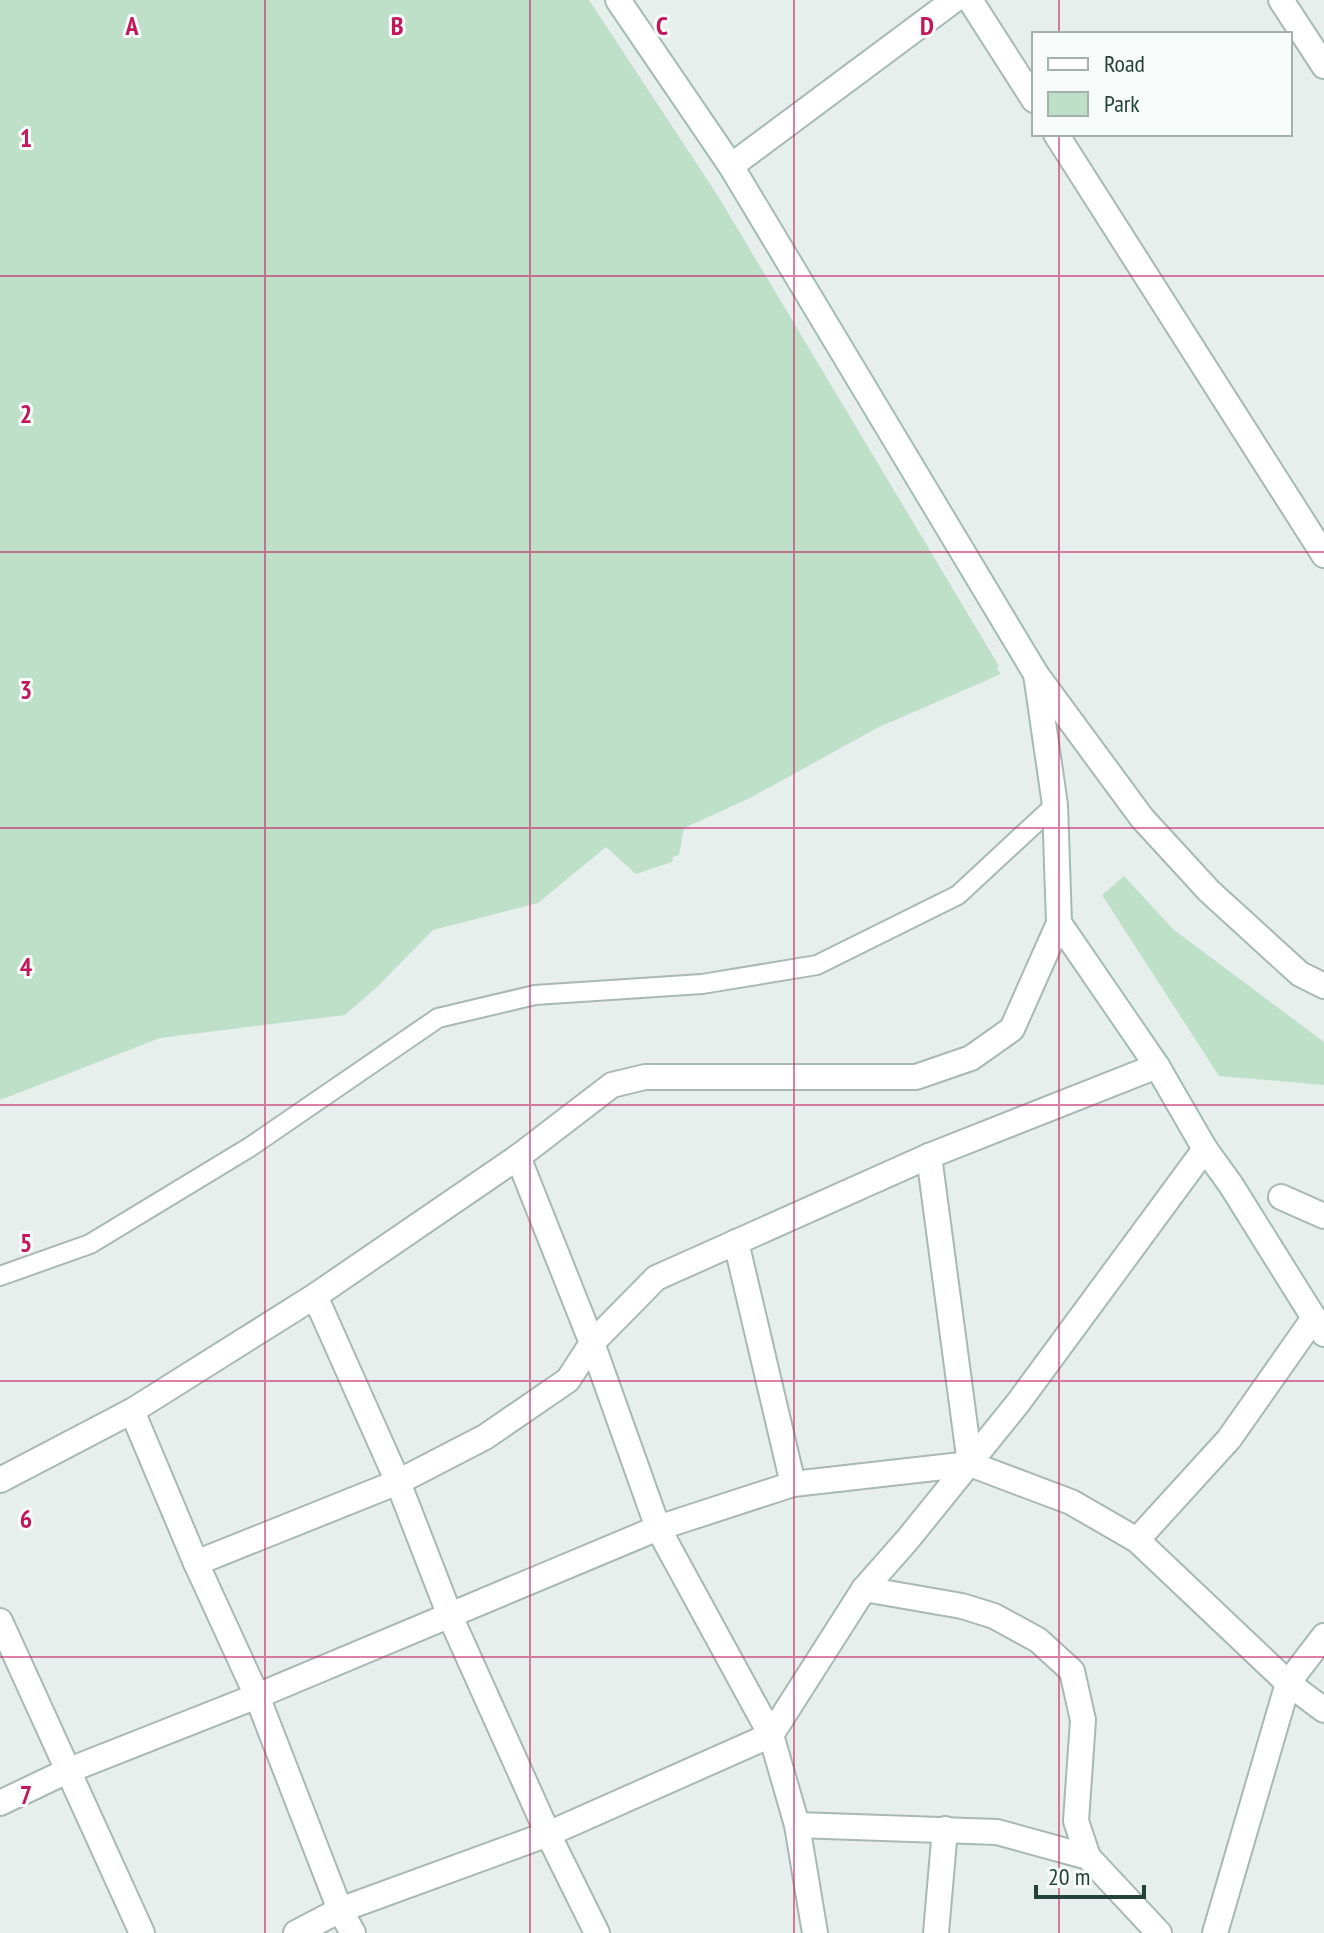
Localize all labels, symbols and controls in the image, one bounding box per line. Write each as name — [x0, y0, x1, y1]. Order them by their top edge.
text: A — [124, 9, 139, 42]
text: B — [391, 9, 404, 42]
text: C — [656, 9, 668, 42]
text: D — [920, 9, 934, 42]
legend — [1032, 32, 1292, 136]
text: Road — [1104, 48, 1145, 79]
text: Park — [1104, 88, 1140, 119]
text: 1 — [20, 121, 32, 154]
text: 2 — [20, 397, 32, 430]
text: 3 — [20, 673, 32, 706]
text: 4 — [20, 950, 33, 983]
text: 5 — [20, 1226, 32, 1259]
text: 6 — [20, 1502, 32, 1535]
text: 7 — [20, 1778, 32, 1811]
scale bar — [1036, 1849, 1144, 1899]
text: 20 m — [1048, 1861, 1090, 1892]

